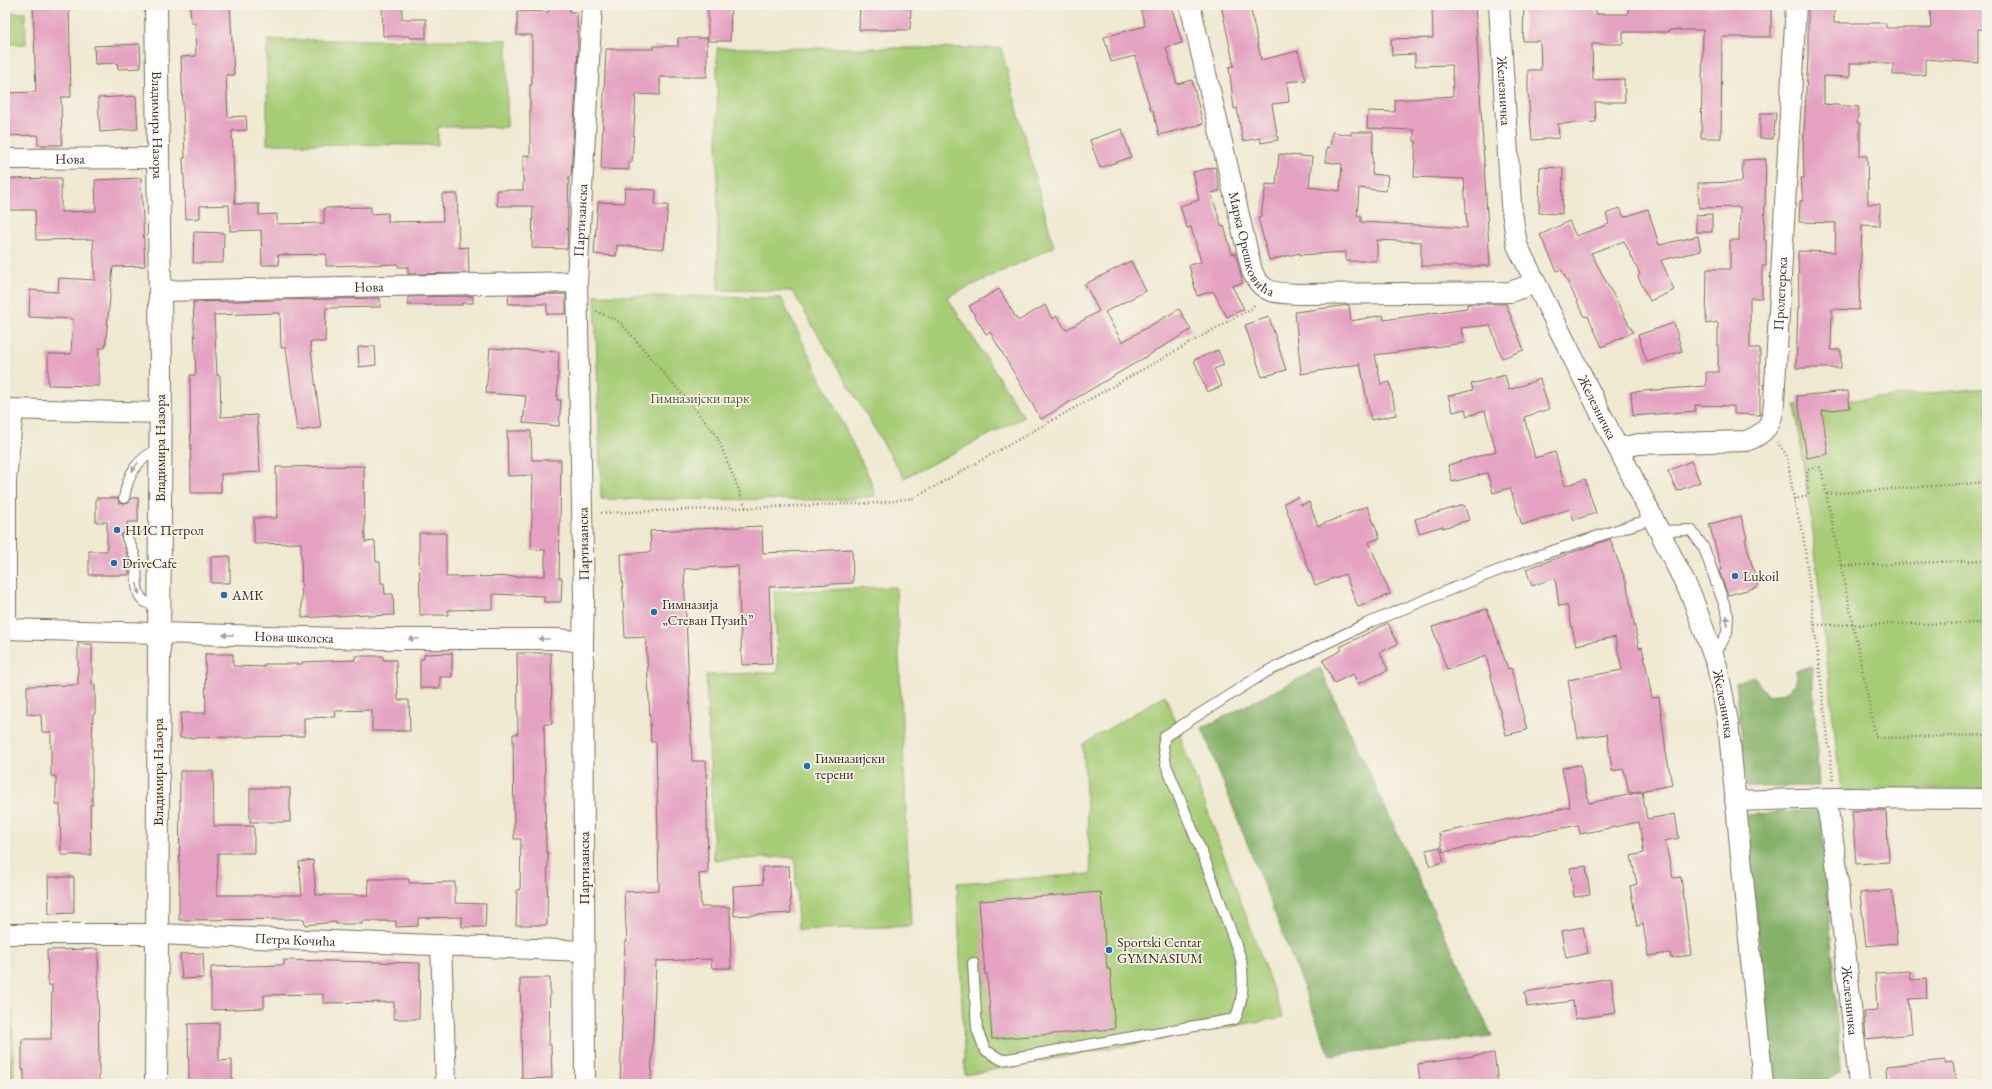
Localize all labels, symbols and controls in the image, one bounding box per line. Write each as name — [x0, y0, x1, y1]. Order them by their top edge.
street label: Железничка — [1493, 55, 1515, 127]
street label: Владимира Назора — [148, 71, 167, 179]
street label: Нова — [55, 149, 85, 168]
street label: Партизанска — [569, 183, 591, 257]
street label: Марка Орешковића — [1225, 190, 1277, 301]
street label: Пролетерска — [1769, 256, 1791, 331]
street label: Нова — [354, 277, 384, 296]
street label: Железничка — [1574, 371, 1621, 443]
park label: Гимназијски парк — [650, 389, 750, 407]
street label: Владимира Назора — [151, 394, 169, 502]
one-way arrow — [131, 462, 139, 473]
street label: Партизанска — [573, 507, 593, 581]
place label: НИС Петрол — [125, 521, 204, 539]
marker: НИС Петрол — [112, 525, 122, 535]
place label: DriveCafe — [122, 554, 178, 572]
marker: DriveCafe — [109, 558, 119, 568]
place label: Lukoil — [1743, 567, 1779, 585]
marker: Lukoil — [1730, 571, 1740, 581]
one-way arrow — [135, 582, 141, 595]
place label: АМК — [231, 586, 264, 604]
marker: АМК — [219, 590, 229, 600]
place label: Гимназија „Стеван Пузић” — [662, 595, 754, 629]
marker: Гимназија „Стеван Пузић” — [649, 607, 659, 617]
one-way arrow — [1724, 614, 1730, 627]
street label: Нова школска — [254, 627, 334, 647]
one-way arrow — [222, 632, 234, 639]
one-way arrow — [407, 636, 420, 642]
one-way arrow — [537, 636, 550, 642]
street label: Железничка — [1709, 667, 1739, 740]
street label: Владимира Назора — [149, 718, 167, 826]
place label: Гимназијски терени — [815, 749, 886, 783]
marker: Гимназијски терени — [802, 761, 812, 771]
street label: Партизанска — [575, 831, 593, 905]
street label: Петра Кочића — [254, 929, 336, 950]
place label: Sportski Centar GYMNASIUM — [1117, 933, 1203, 967]
marker: Sportski Centar GYMNASIUM — [1104, 945, 1114, 955]
street label: Железничка — [1838, 964, 1863, 1036]

